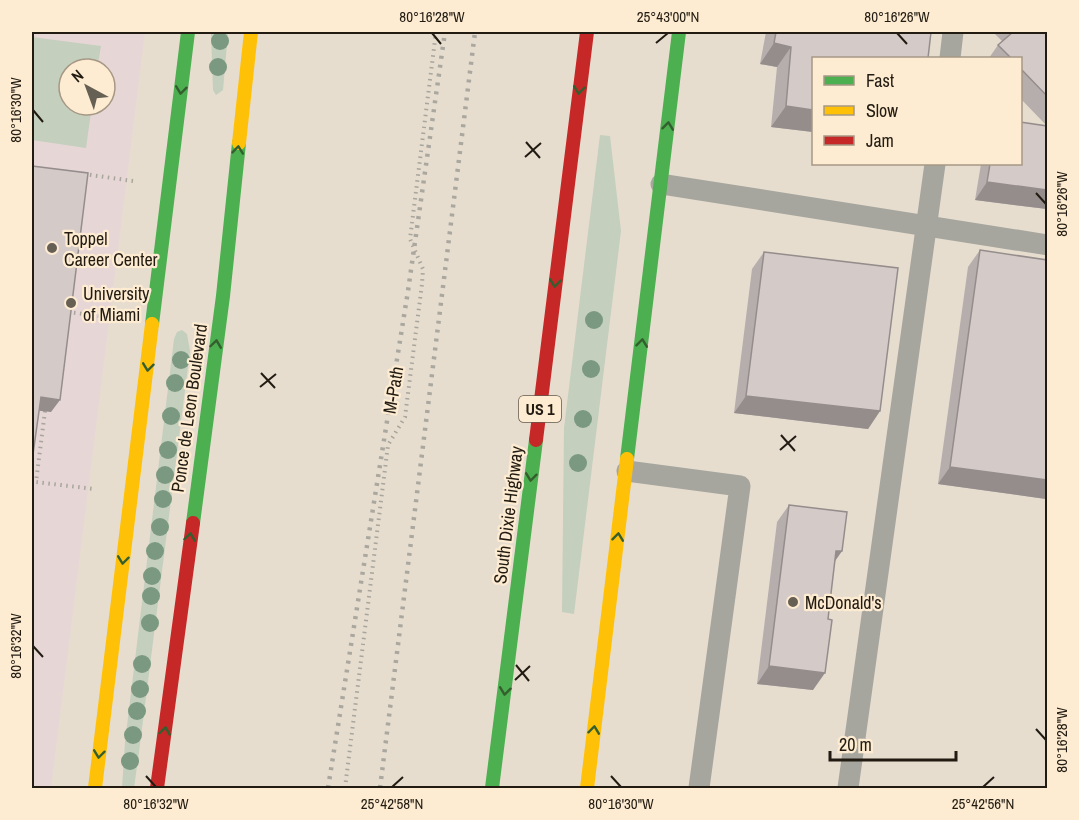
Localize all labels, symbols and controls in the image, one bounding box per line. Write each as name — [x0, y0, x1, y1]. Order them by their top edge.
text: 80°16'28"W — [399, 6, 465, 27]
text: 25°43'00"N — [637, 6, 699, 27]
text: 80°16'26"W — [864, 6, 930, 27]
north arrow — [57, 57, 117, 117]
legend — [812, 57, 1022, 165]
text: N — [66, 64, 88, 87]
text: Fast — [866, 68, 894, 93]
text: 80°16'30"W — [5, 77, 26, 143]
one-way arrow — [175, 85, 188, 94]
one-way arrow — [574, 85, 586, 94]
text: Slow — [866, 98, 898, 123]
one-way arrow — [661, 122, 673, 131]
text: Jam — [866, 128, 894, 153]
one-way arrow — [231, 146, 244, 155]
text: 80°16'26"W — [1051, 171, 1072, 237]
place label: Toppel Career Center — [64, 226, 158, 272]
marker: Toppel Career Center — [45, 241, 59, 255]
one-way arrow — [550, 278, 562, 288]
place label: University of Miami — [83, 281, 150, 327]
marker: University of Miami — [64, 296, 78, 310]
street label: Ponce de Leon Boulevard — [165, 322, 213, 494]
one-way arrow — [209, 339, 221, 348]
one-way arrow — [635, 339, 647, 348]
one-way arrow — [142, 362, 154, 371]
street label: M-Path — [377, 364, 409, 416]
road number: US 1 — [519, 396, 561, 422]
street label: South Dixie Highway — [487, 444, 529, 585]
one-way arrow — [526, 472, 538, 481]
one-way arrow — [612, 532, 624, 542]
one-way arrow — [184, 533, 196, 542]
one-way arrow — [118, 555, 130, 565]
place label: McDonald's — [805, 590, 882, 615]
marker: McDonald's — [786, 595, 800, 609]
text: 80°16'32"W — [5, 613, 26, 679]
one-way arrow — [499, 686, 511, 696]
text: 80°16'28"W — [1051, 707, 1072, 773]
scale bar — [830, 724, 956, 762]
one-way arrow — [158, 726, 170, 735]
one-way arrow — [587, 726, 600, 735]
text: 20 m — [839, 732, 872, 757]
one-way arrow — [93, 749, 106, 758]
text: 80°16'32"W — [123, 793, 189, 814]
text: 25°42'58"N — [361, 793, 423, 814]
text: 80°16'30"W — [588, 793, 654, 814]
text: 25°42'56"N — [952, 793, 1014, 814]

